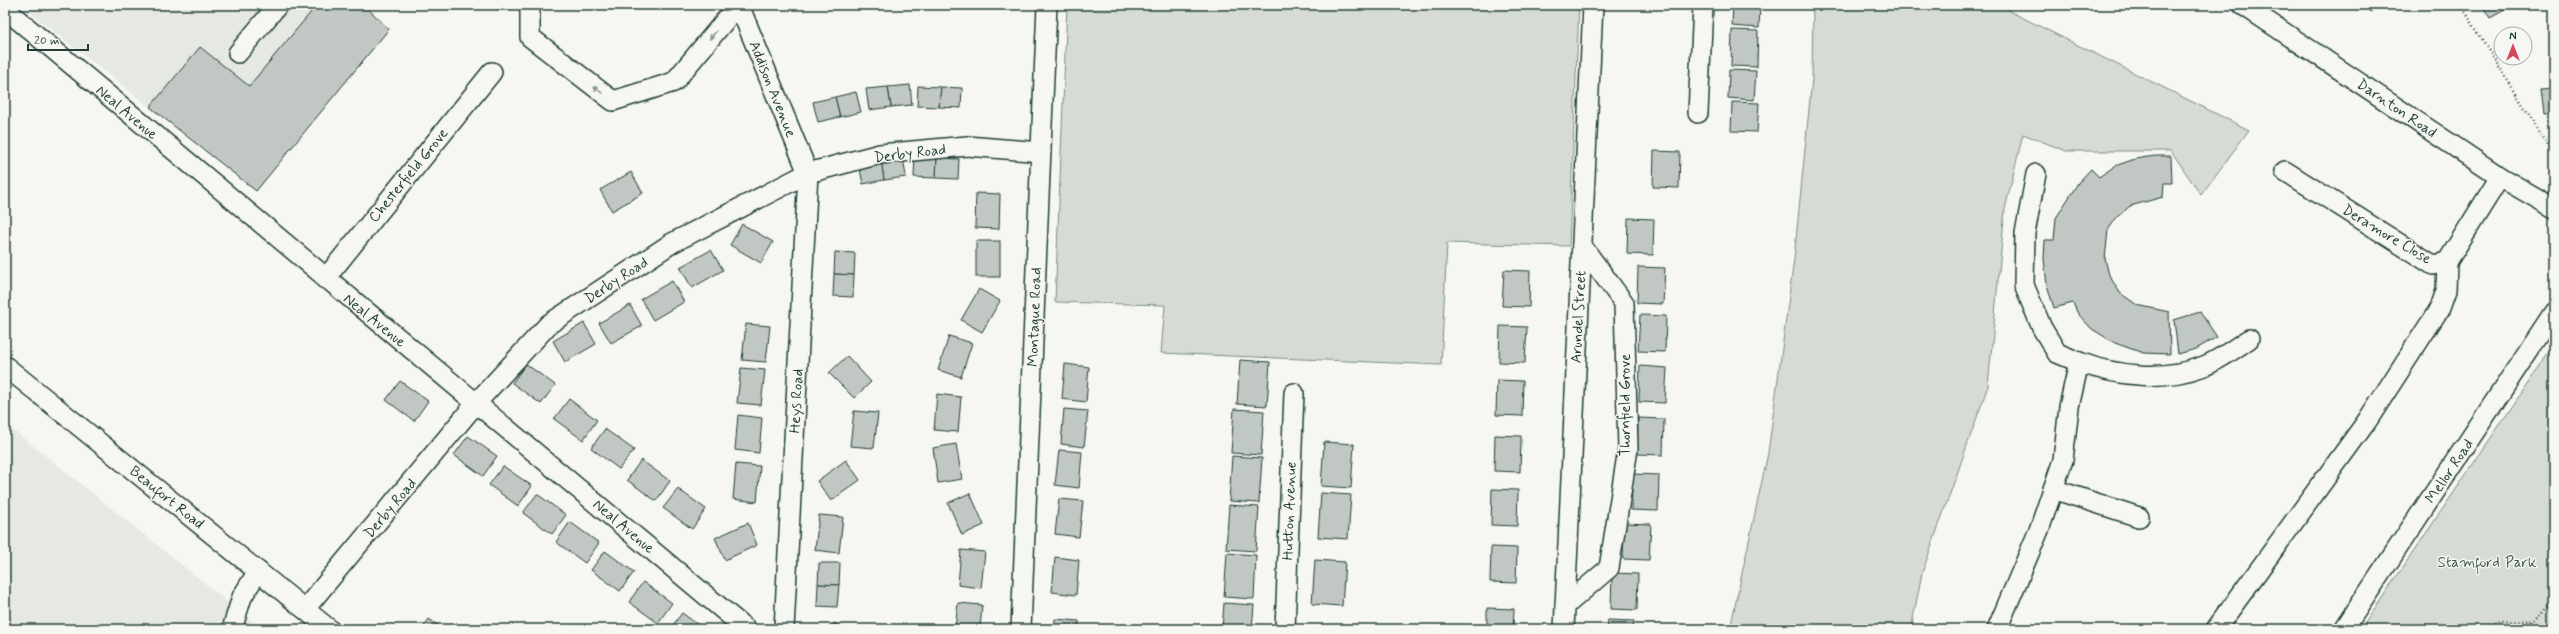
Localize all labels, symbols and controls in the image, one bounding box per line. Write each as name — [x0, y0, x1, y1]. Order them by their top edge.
scale bar — [28, 26, 88, 52]
north arrow — [2493, 26, 2533, 66]
one-way arrow — [708, 30, 717, 40]
text: N — [2509, 30, 2517, 44]
text: 20 m — [34, 33, 60, 49]
street label: Addison Avenue — [744, 38, 801, 141]
street label: Darnton Road — [2352, 75, 2440, 143]
street label: Neal Avenue — [91, 81, 162, 145]
one-way arrow — [592, 85, 603, 94]
street label: Chesterfield Grove — [364, 124, 453, 227]
street label: Derby Road — [873, 140, 947, 168]
street label: Deramore Close — [2338, 200, 2435, 269]
street label: Derby Road — [581, 253, 652, 309]
street label: Montague Road — [1023, 267, 1047, 367]
street label: Arundel Street — [1567, 270, 1591, 364]
street label: Neal Avenue — [339, 289, 410, 352]
street label: Thornfield Grove — [1616, 354, 1636, 456]
street label: Heys Road — [785, 368, 809, 434]
street label: Mellor Road — [2421, 436, 2479, 508]
street label: Hutton Avenue — [1278, 461, 1302, 561]
street label: Beaufort Road — [124, 462, 208, 536]
street label: Derby Road — [360, 475, 422, 543]
street label: Neal Avenue — [588, 495, 659, 559]
park label: Stamford Park — [2438, 553, 2537, 575]

